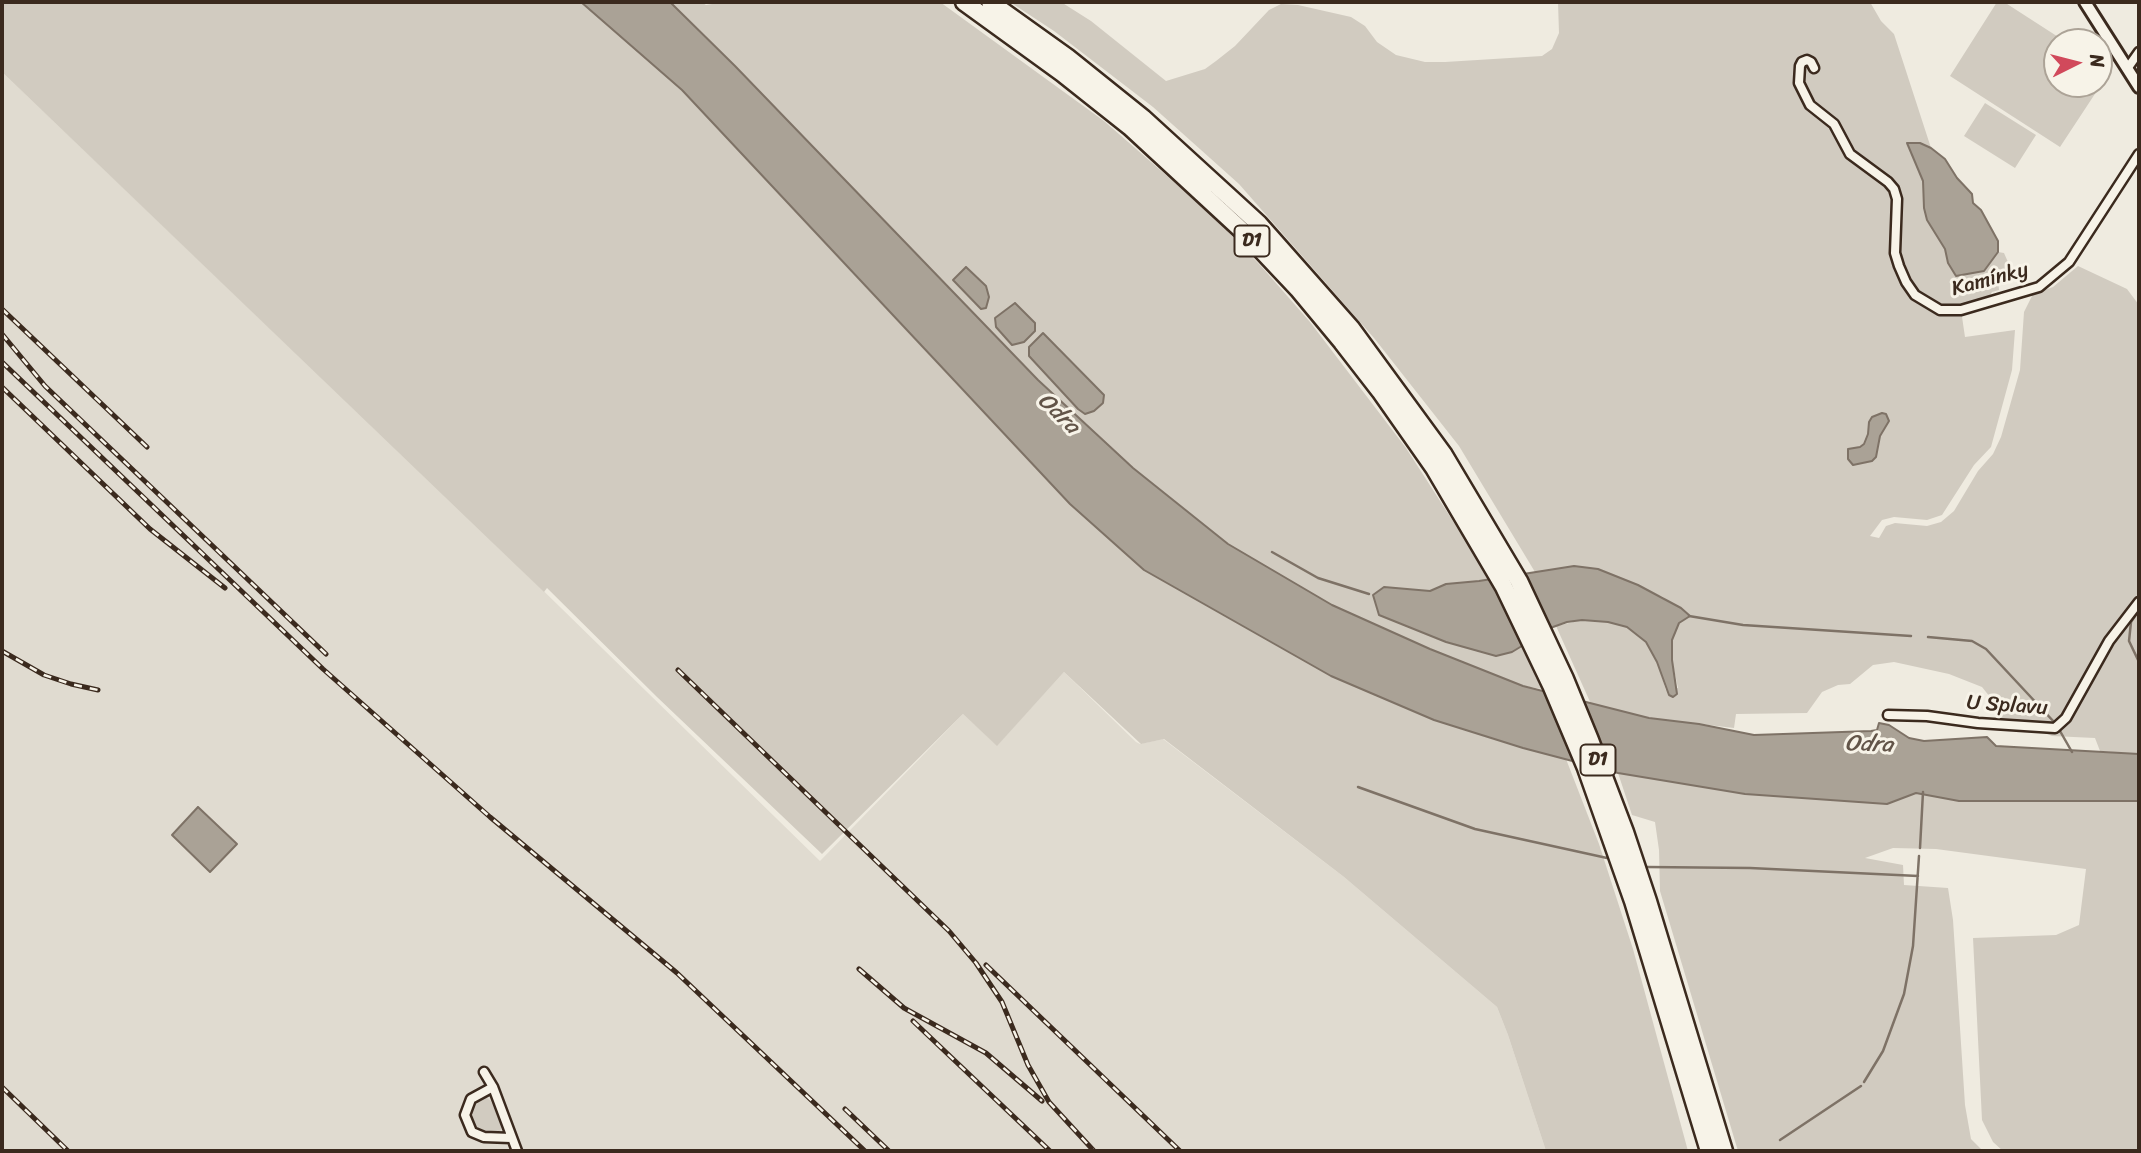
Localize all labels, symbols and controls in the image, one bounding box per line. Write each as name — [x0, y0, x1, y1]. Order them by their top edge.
north arrow — [2043, 28, 2113, 98]
text: N — [2080, 53, 2114, 69]
road number: D1 — [1234, 226, 1270, 256]
street label: Kamínky — [1949, 258, 2031, 302]
water label: Odra — [1031, 387, 1085, 441]
street label: U Splavu — [1966, 691, 2048, 721]
water label: Odra — [1845, 730, 1893, 760]
road number: D1 — [1580, 744, 1616, 776]

